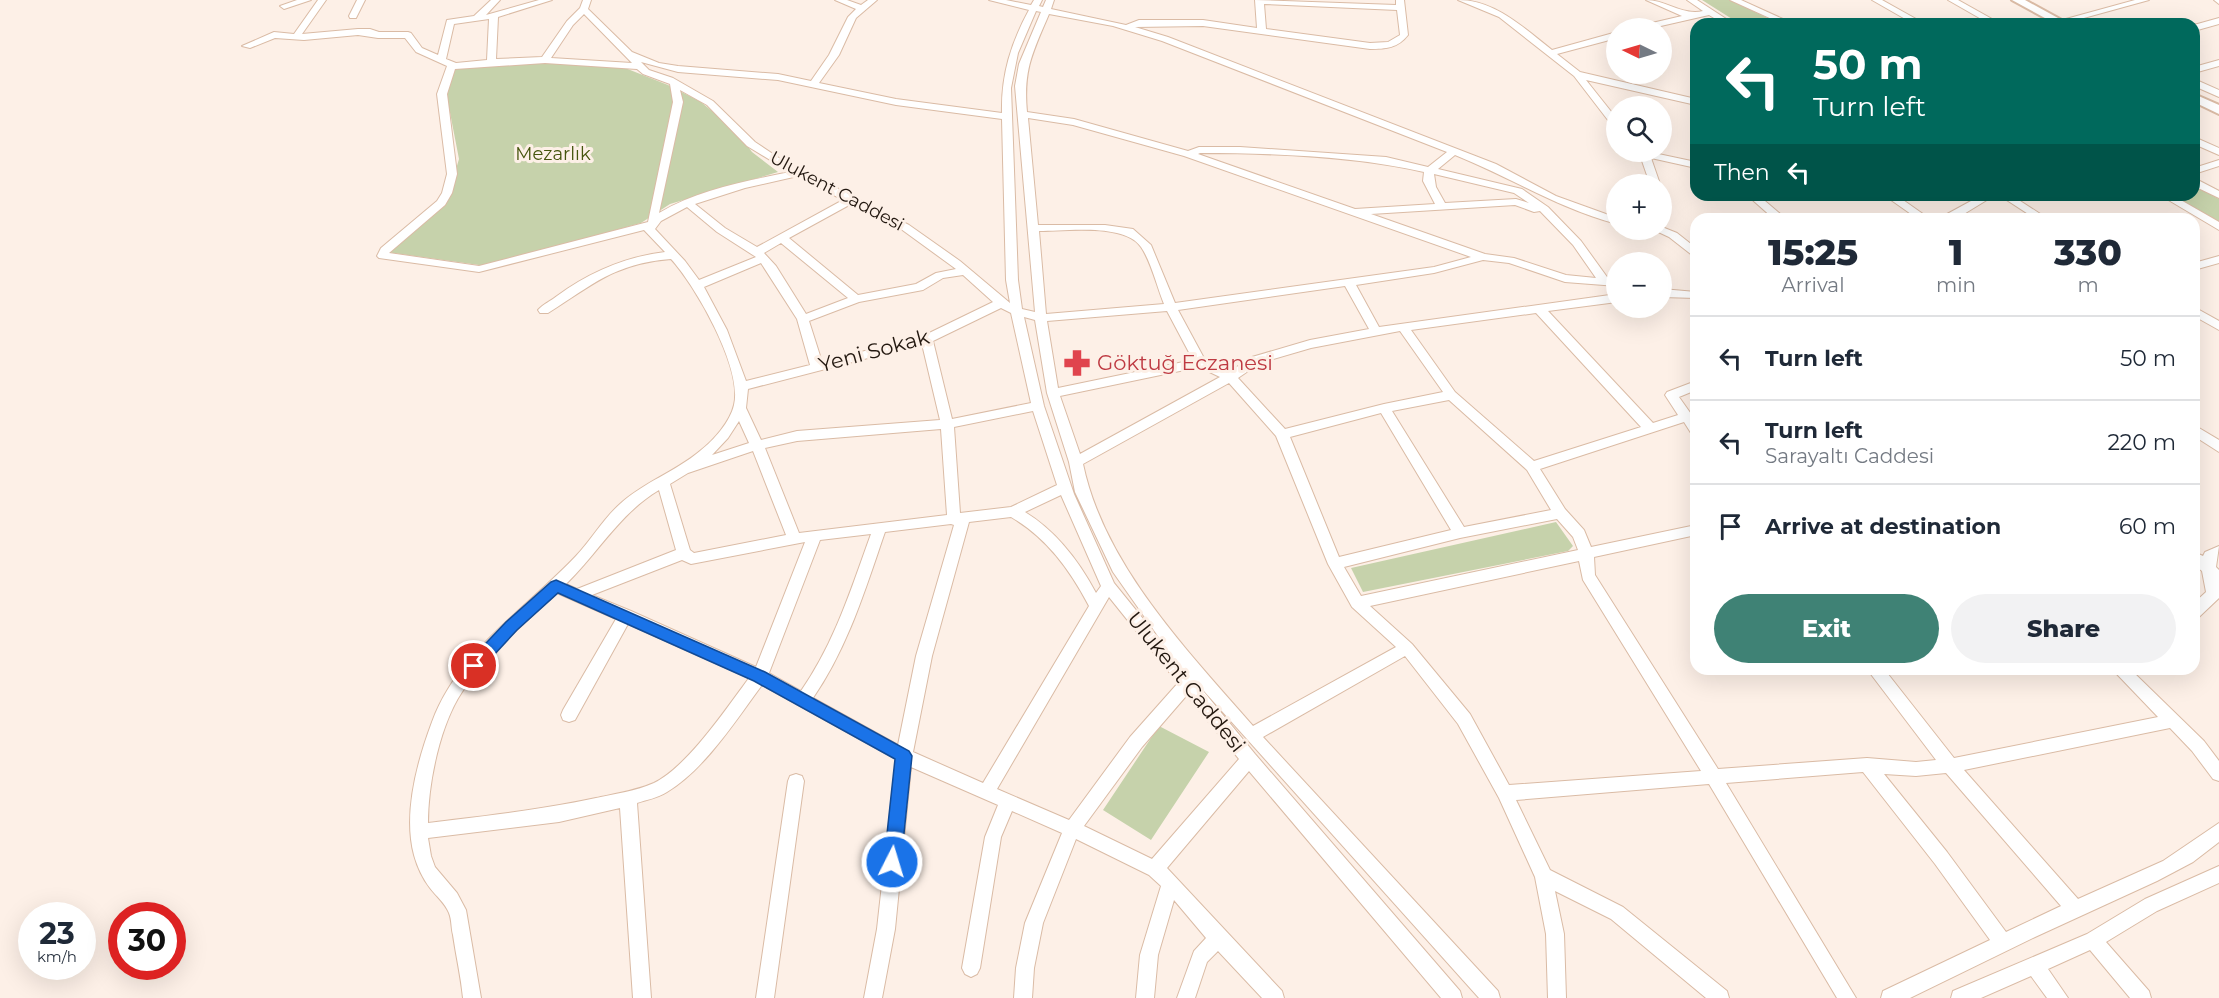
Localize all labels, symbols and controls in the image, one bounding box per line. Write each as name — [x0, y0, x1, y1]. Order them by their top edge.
north arrow — [1606, 18, 1672, 84]
map controls — [1606, 18, 1672, 318]
text: 50 m — [1813, 38, 1922, 90]
icon: left — [1714, 42, 1792, 120]
text: Turn left — [1813, 90, 1926, 123]
button: search — [1606, 96, 1672, 162]
park label: Mezarlık — [515, 143, 591, 165]
street label: Ulukent Caddesi — [766, 146, 908, 236]
icon: left — [1782, 156, 1815, 189]
text: Then — [1714, 159, 1770, 186]
button: + — [1606, 174, 1672, 240]
text: 15:25 — [1768, 230, 1858, 274]
text: 1 — [1949, 230, 1963, 274]
text: 330 — [2054, 230, 2122, 274]
button: − — [1606, 252, 1672, 318]
text: Arrival — [1781, 273, 1845, 297]
text: min — [1936, 273, 1976, 297]
text: m — [2077, 273, 2099, 297]
street label: Yeni Sokak — [816, 324, 932, 377]
icon: left — [1714, 342, 1747, 375]
text: Turn left — [1765, 345, 1863, 372]
text: 50 m — [2120, 345, 2176, 372]
pharmacy icon: Göktuğ Eczanesi — [1062, 348, 1092, 378]
place label: Göktuğ Eczanesi — [1097, 350, 1273, 375]
text: Turn left — [1765, 417, 1863, 444]
icon: left — [1714, 426, 1747, 459]
text: 220 m — [2107, 429, 2176, 456]
text: Sarayaltı Caddesi — [1765, 444, 1934, 468]
icon: arrive — [1714, 510, 1747, 543]
text: Arrive at destination — [1765, 513, 2001, 540]
text: 60 m — [2119, 513, 2176, 540]
button: Exit — [1714, 594, 1939, 663]
button: Share — [1951, 594, 2176, 663]
street label: Ulukent Caddesi — [1122, 606, 1251, 757]
pin — [448, 640, 499, 691]
icon: arrive — [457, 649, 490, 682]
position arrow — [860, 830, 924, 894]
speed limit sign: 30 — [108, 902, 186, 980]
text: 23 — [39, 915, 75, 952]
text: km/h — [37, 947, 77, 966]

